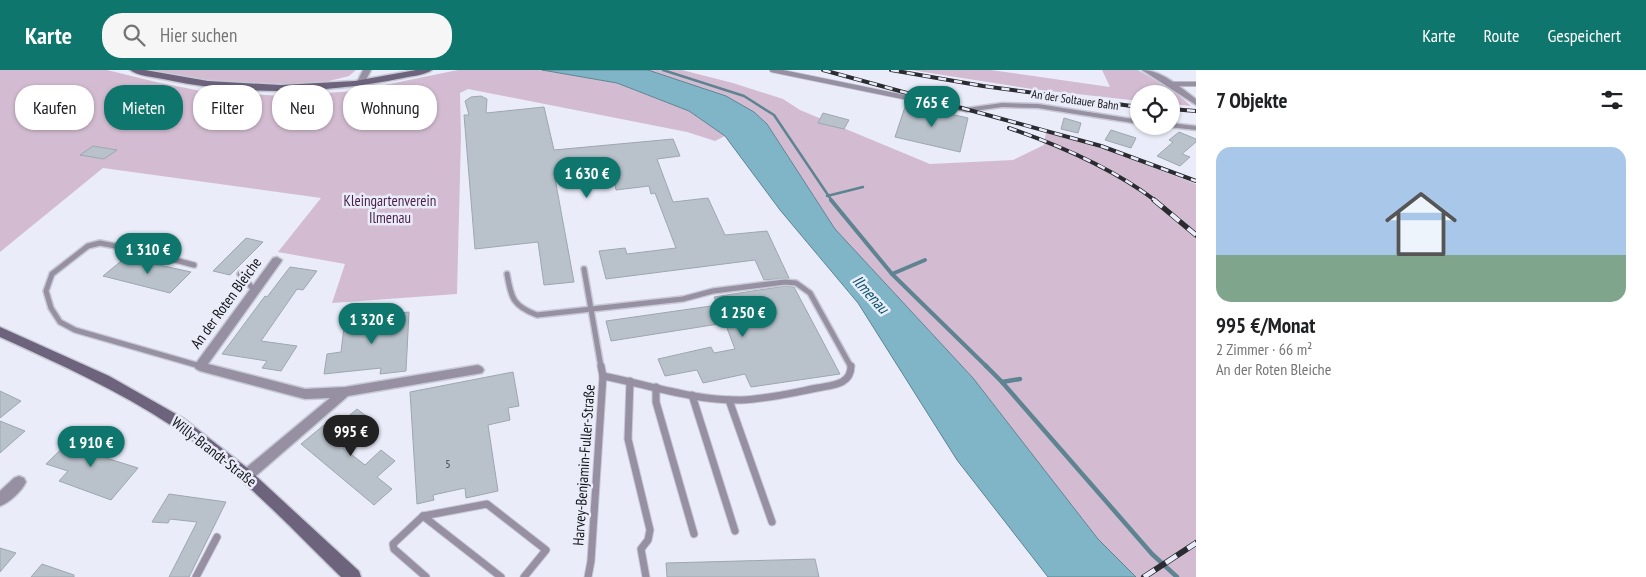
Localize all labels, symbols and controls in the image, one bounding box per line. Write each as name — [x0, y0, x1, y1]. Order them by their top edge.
search box — [102, 13, 452, 58]
text: Karte — [25, 20, 72, 51]
icon: search — [120, 21, 148, 49]
text: Hier suchen — [160, 23, 237, 47]
text: Karte — [1422, 24, 1456, 47]
text: Route — [1484, 24, 1519, 47]
text: Gespeichert — [1547, 24, 1621, 47]
chip: Kaufen — [15, 85, 94, 130]
chip: Mieten — [104, 85, 183, 130]
chip: Filter — [193, 85, 262, 130]
chip: Neu — [272, 85, 333, 130]
chip: Wohnung — [343, 85, 437, 130]
pin: 765 € — [897, 85, 967, 128]
map controls — [1130, 85, 1180, 135]
button: locate — [1130, 85, 1180, 135]
street label: An der Soltauer Bahn — [1031, 86, 1120, 113]
icon: filters — [1598, 86, 1626, 114]
text: 7 Objekte — [1216, 87, 1288, 114]
text: 765 € — [915, 92, 949, 112]
pin: 1 630 € — [541, 156, 633, 199]
text: 1 630 € — [565, 163, 609, 183]
icon: home — [1376, 179, 1466, 269]
park label: Kleingartenverein Ilmenau — [344, 191, 436, 227]
pin: 1 310 € — [102, 232, 194, 275]
text: 1 310 € — [126, 239, 170, 259]
street label: An der Roten Bleiche — [186, 253, 265, 352]
water label: Ilmenau — [849, 271, 894, 318]
pin: 1 250 € — [697, 296, 789, 338]
pin: 1 320 € — [326, 302, 418, 345]
text: 1 250 € — [721, 302, 765, 322]
text: 1 320 € — [350, 309, 394, 329]
text: 995 €/Monat — [1216, 312, 1315, 339]
text: 2 Zimmer · 66 m² — [1216, 339, 1312, 359]
text: An der Roten Bleiche — [1216, 359, 1331, 379]
street label: Harvey-Benjamin-Fuller-Straße — [568, 384, 599, 546]
street label: Willy-Brandt-Straße — [168, 412, 261, 491]
pin: 995 € — [316, 414, 386, 457]
text: 995 € — [334, 421, 368, 441]
pin: 1 910 € — [45, 426, 137, 468]
text: 1 910 € — [69, 432, 113, 452]
house number: 5 — [445, 456, 451, 471]

